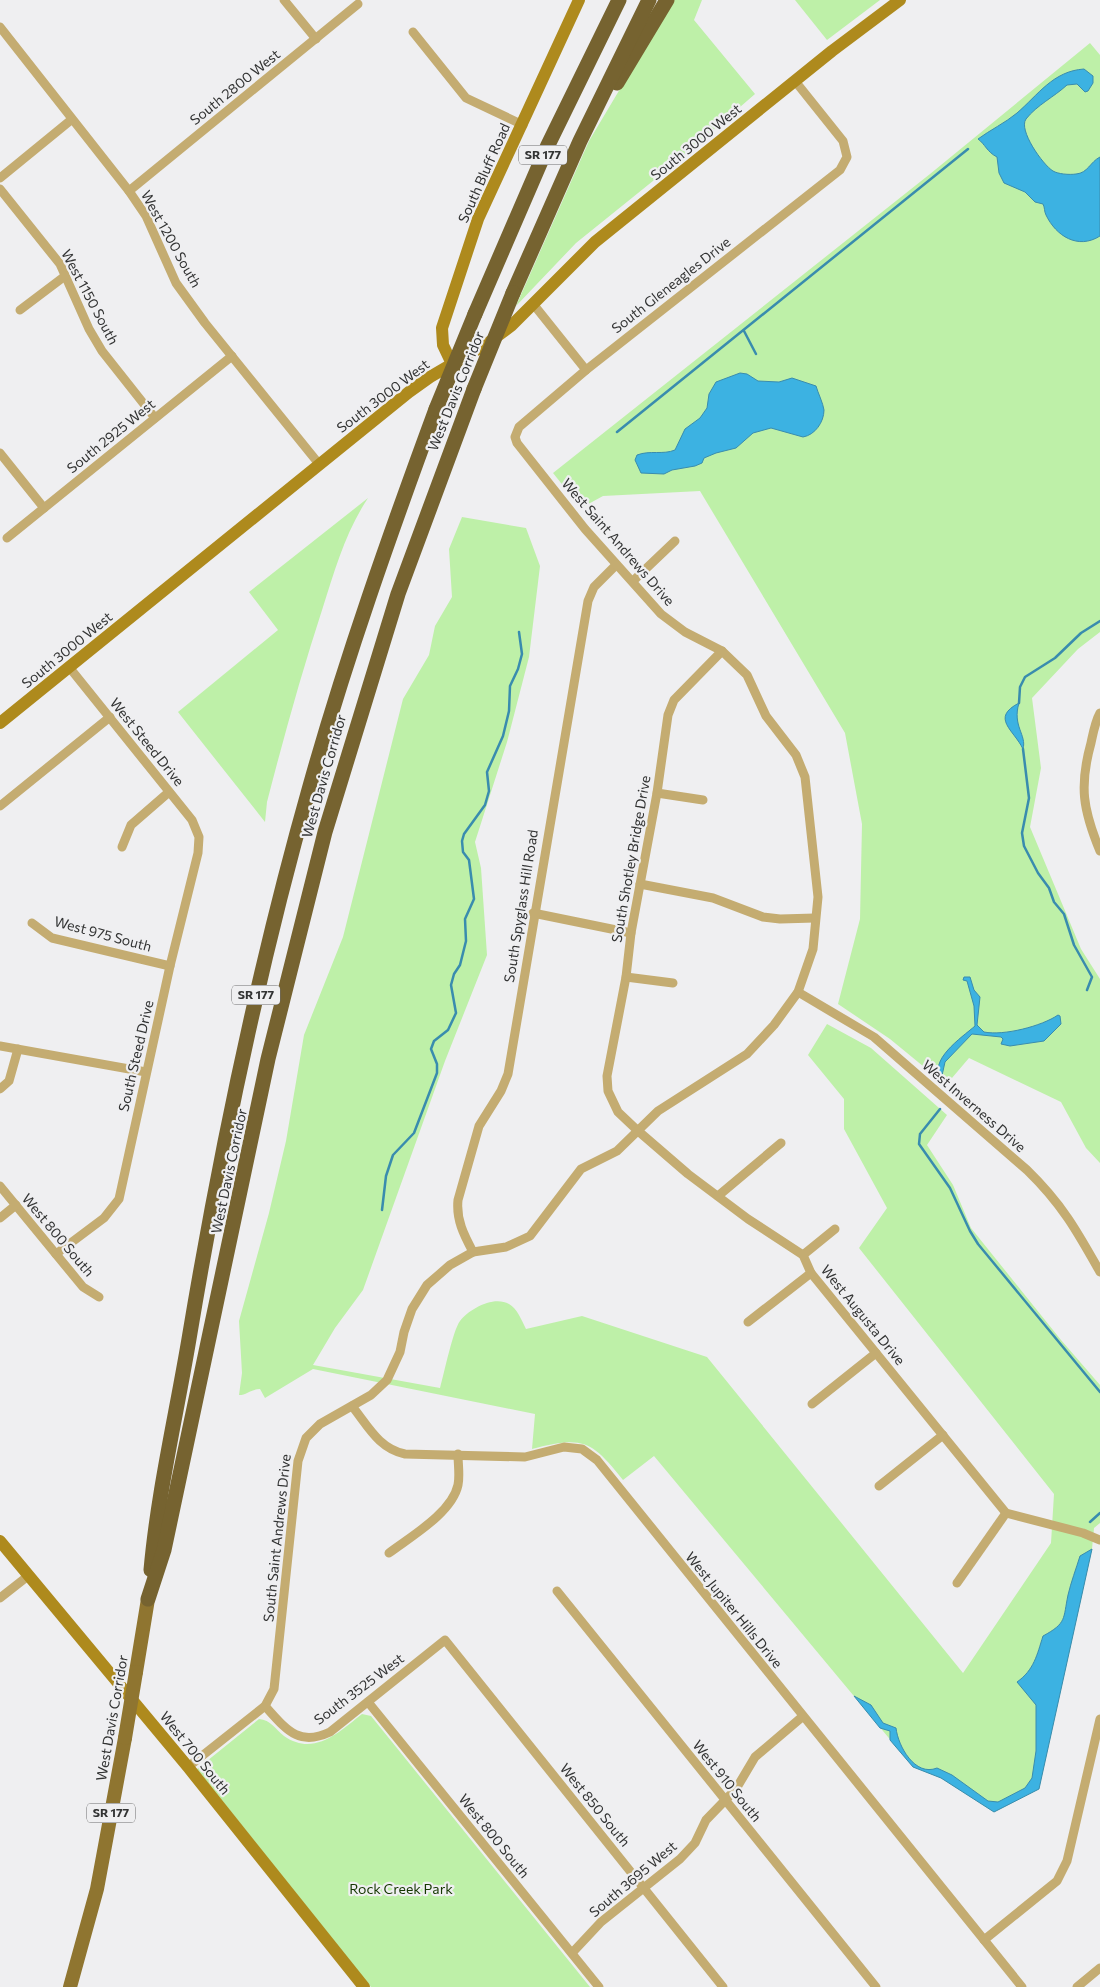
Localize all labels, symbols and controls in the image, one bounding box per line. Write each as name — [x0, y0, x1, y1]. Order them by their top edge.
street label: South 2800 West — [186, 45, 283, 128]
street label: South 3000 West — [647, 100, 745, 183]
street label: South Bluff Road — [454, 120, 513, 225]
road number: SR 177 — [519, 146, 567, 164]
street label: West 1200 South — [138, 187, 205, 290]
street label: South Gleneagles Drive — [608, 233, 734, 336]
street label: West 1150 South — [58, 246, 123, 347]
street label: West Davis Corridor — [424, 328, 487, 453]
street label: South 3000 West — [333, 355, 433, 436]
street label: South 2925 West — [63, 395, 158, 476]
street label: West Saint Andrews Drive — [558, 474, 678, 609]
street label: South 3000 West — [18, 608, 116, 691]
street label: West Steed Drive — [107, 694, 188, 789]
street label: West Davis Corridor — [298, 712, 349, 840]
street label: South Shotley Bridge Drive — [607, 774, 654, 944]
street label: South Spyglass Hill Road — [500, 828, 541, 984]
street label: West 975 South — [53, 912, 154, 955]
road number: SR 177 — [232, 986, 280, 1004]
street label: South Steed Drive — [114, 998, 157, 1113]
street label: West Inverness Drive — [919, 1056, 1030, 1155]
street label: West Davis Corridor — [207, 1106, 250, 1235]
street label: West 800 South — [19, 1190, 98, 1280]
street label: West Augusta Drive — [818, 1261, 909, 1368]
street label: South Saint Andrews Drive — [259, 1453, 294, 1623]
street label: West Jupiter Hills Drive — [682, 1548, 786, 1671]
street label: South 3525 West — [310, 1649, 407, 1728]
street label: West Davis Corridor — [92, 1653, 131, 1782]
street label: West 700 South — [157, 1708, 234, 1798]
street label: West 910 South — [689, 1737, 765, 1825]
street label: West 850 South — [557, 1760, 634, 1850]
street label: West 800 South — [455, 1790, 533, 1881]
road number: SR 177 — [87, 1804, 135, 1822]
street label: South 3695 West — [585, 1837, 680, 1920]
park label: Rock Creek Park — [349, 1880, 453, 1897]

